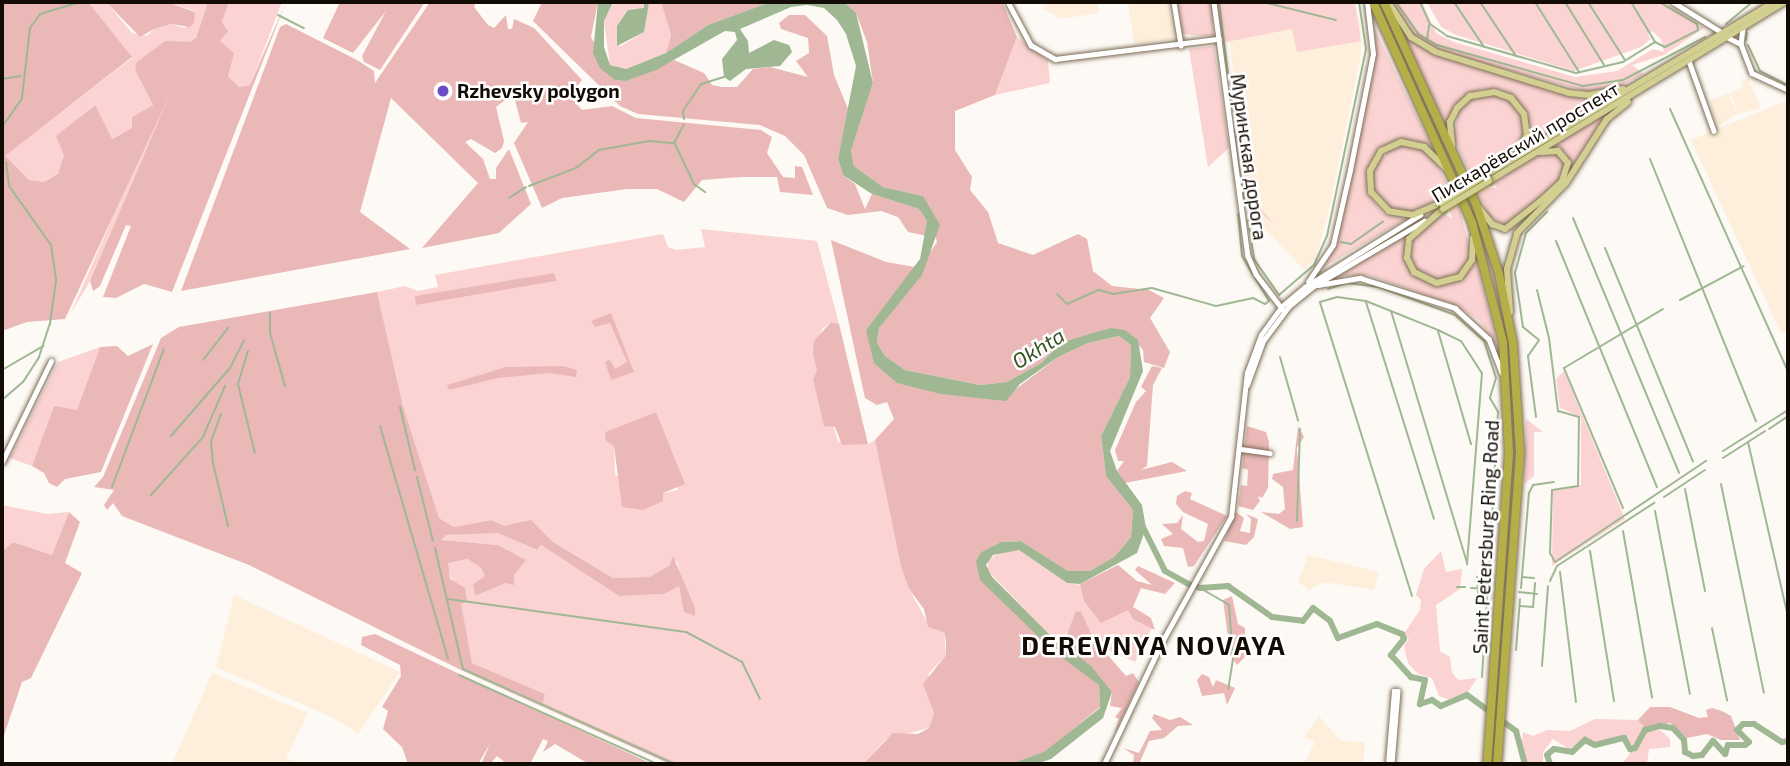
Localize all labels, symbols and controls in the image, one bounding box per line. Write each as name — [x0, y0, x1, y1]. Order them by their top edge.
street label: Муринская дорога — [1226, 72, 1272, 242]
street label: Пискарёвский проспект — [1427, 77, 1623, 207]
place label: Rzhevsky polygon — [457, 80, 620, 102]
marker: Rzhevsky polygon — [435, 83, 451, 99]
water label: Okhta — [1007, 322, 1069, 374]
street label: Saint Petersburg Ring Road — [1468, 419, 1504, 655]
district label: DEREVNYA NOVAYA — [1023, 629, 1285, 661]

